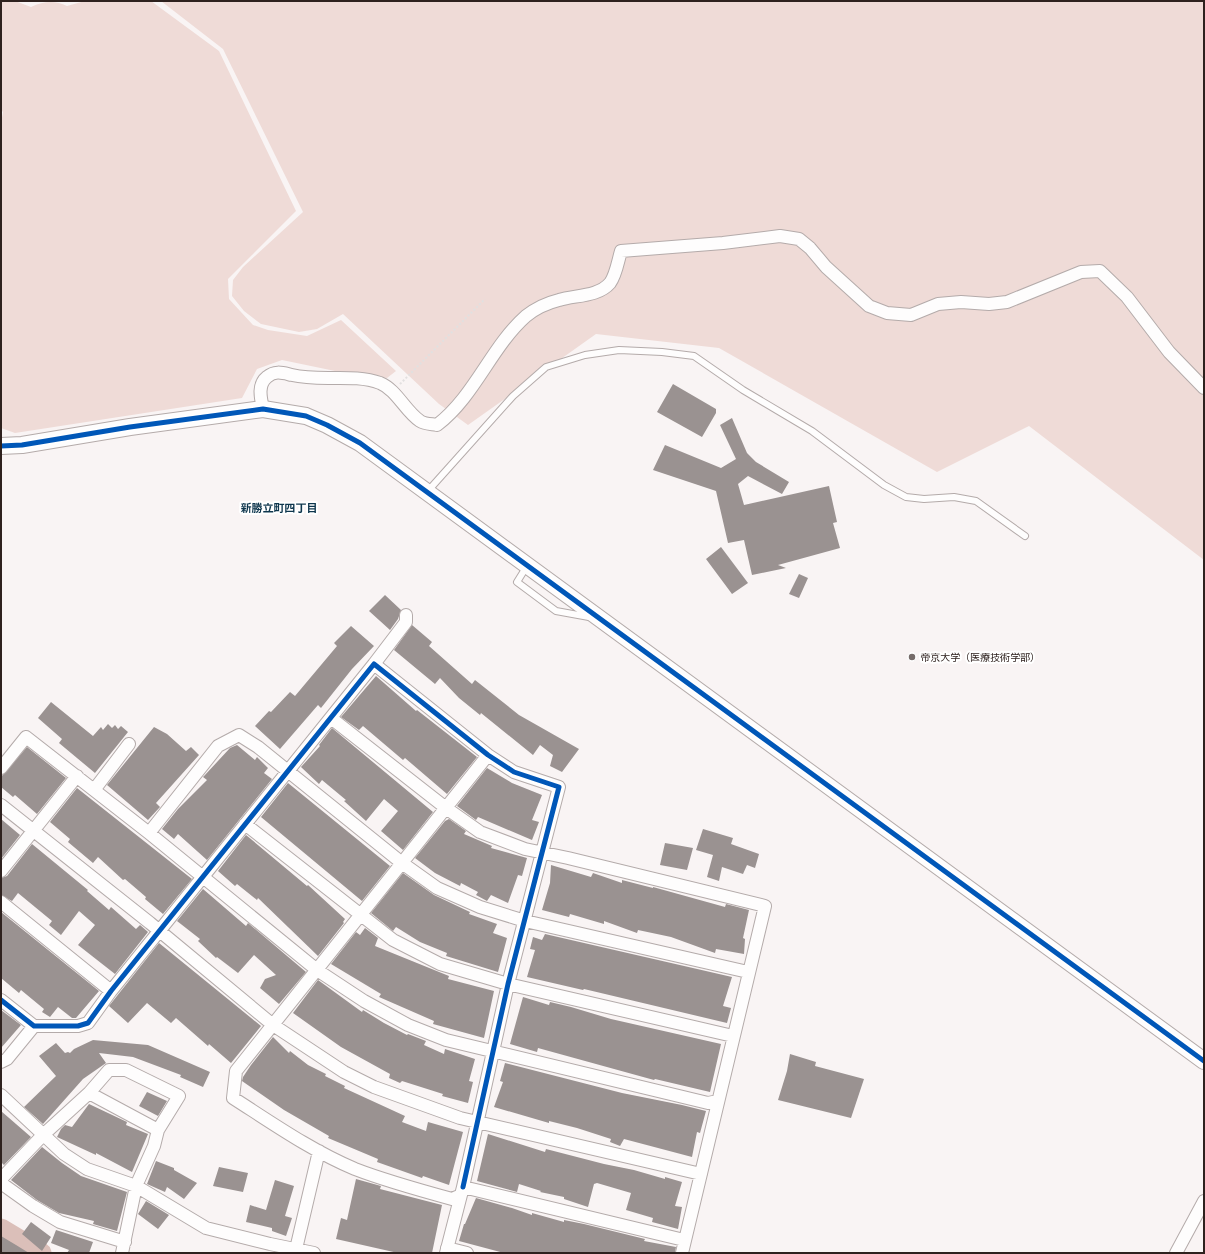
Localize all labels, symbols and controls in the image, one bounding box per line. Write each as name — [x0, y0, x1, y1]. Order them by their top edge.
district label: 新勝立町四丁目 — [241, 502, 318, 515]
marker: 帝京大学（医療技術学部） — [907, 652, 917, 662]
place label: 帝京大学（医療技術学部） — [920, 652, 1040, 663]

